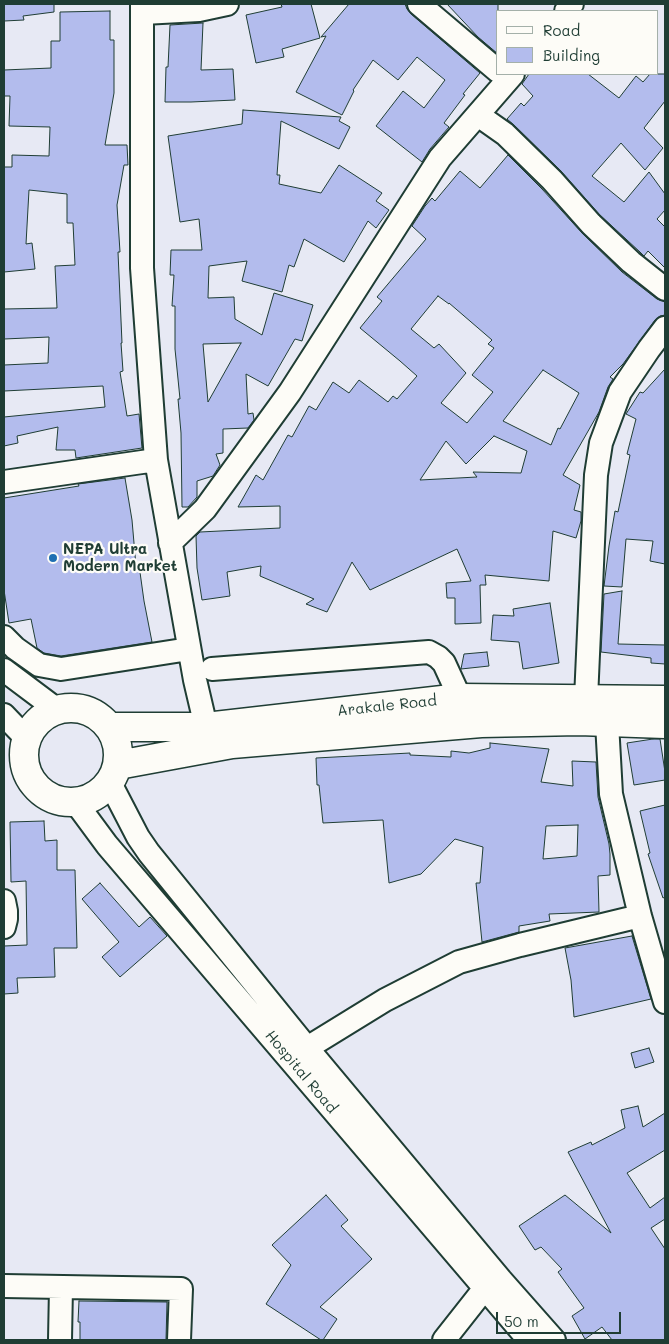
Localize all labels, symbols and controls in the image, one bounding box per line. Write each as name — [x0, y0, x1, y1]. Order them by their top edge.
legend — [497, 10, 659, 75]
text: Road — [543, 20, 580, 40]
text: Building — [543, 45, 600, 65]
place label: NEPA Ultra Modern Market — [63, 540, 177, 575]
marker: NEPA Ultra Modern Market — [47, 552, 59, 564]
street label: Arakale Road — [336, 692, 438, 720]
street label: Hospital Road — [261, 1027, 341, 1117]
scale bar — [499, 1302, 624, 1334]
text: 50 m — [504, 1311, 539, 1331]

